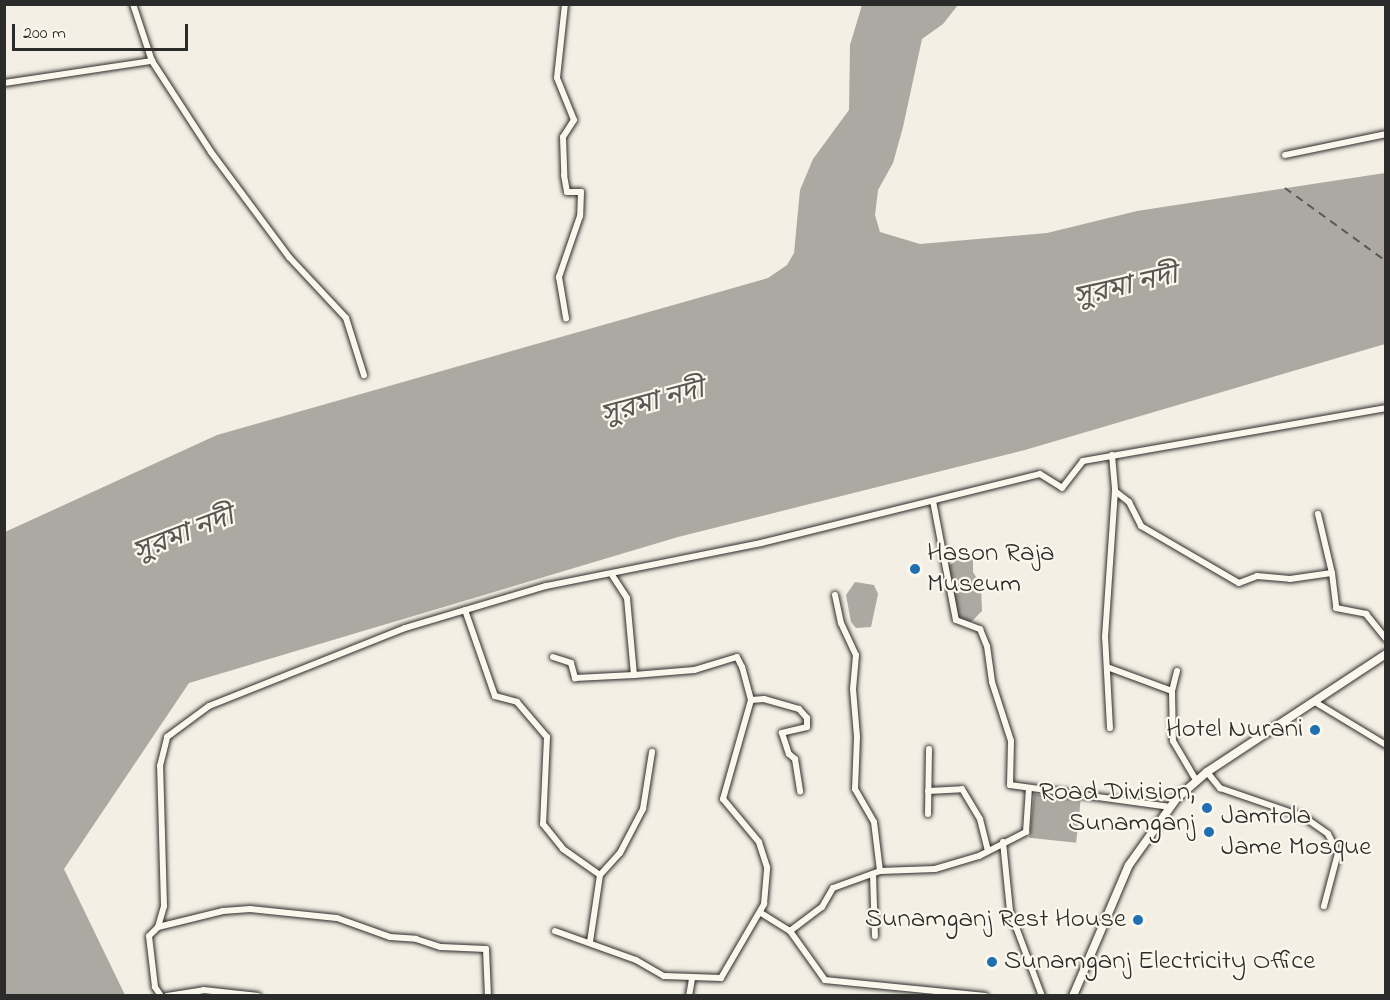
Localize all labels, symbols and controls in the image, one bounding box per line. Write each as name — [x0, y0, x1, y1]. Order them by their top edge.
scale bar — [15, 12, 190, 50]
text: 200 m — [23, 21, 66, 47]
water label: সুরমা নদী — [1071, 260, 1181, 316]
water label: সুরমা নদী — [598, 374, 708, 434]
water label: সুরমা নদী — [129, 501, 239, 571]
place label: Hason Raja Museum — [927, 537, 1055, 600]
marker: Hason Raja Museum — [908, 562, 922, 576]
place label: Hotel Nurani — [1166, 714, 1303, 746]
marker: Hotel Nurani — [1308, 723, 1322, 737]
place label: Road Division, Sunamganj — [1039, 776, 1195, 839]
place label: Jamtola Jame Mosque — [1221, 800, 1371, 863]
marker: Road Division, Sunamganj — [1200, 801, 1214, 815]
marker: Jamtola Jame Mosque — [1202, 825, 1216, 839]
place label: Sunamganj Rest House — [865, 904, 1126, 936]
marker: Sunamganj Rest House — [1131, 913, 1145, 927]
place label: Sunamganj Electricity Office — [1004, 946, 1315, 978]
marker: Sunamganj Electricity Office — [985, 955, 999, 969]

